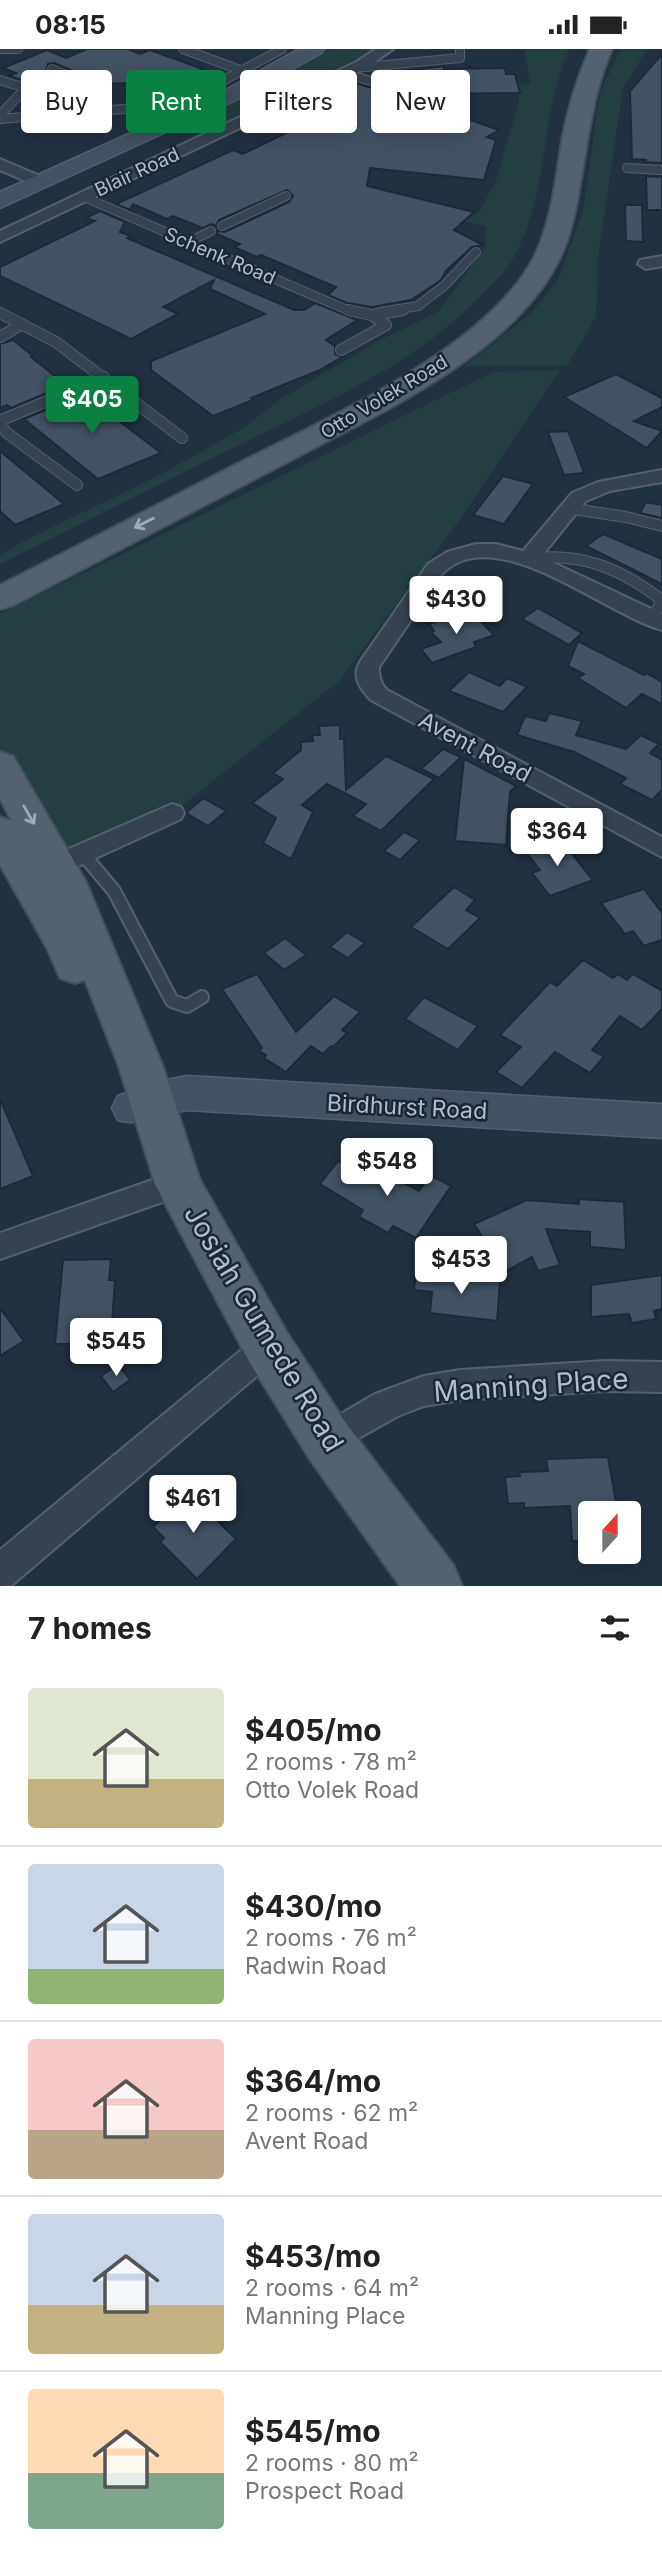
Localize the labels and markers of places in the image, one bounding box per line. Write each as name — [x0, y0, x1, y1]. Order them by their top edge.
pin: $405 — [51, 377, 133, 436]
pin: $430 — [415, 577, 497, 636]
pin: $364 — [516, 809, 598, 868]
pin: $548 — [346, 1139, 428, 1198]
pin: $453 — [420, 1237, 502, 1296]
pin: $545 — [75, 1319, 157, 1378]
pin: $461 — [152, 1475, 234, 1535]

